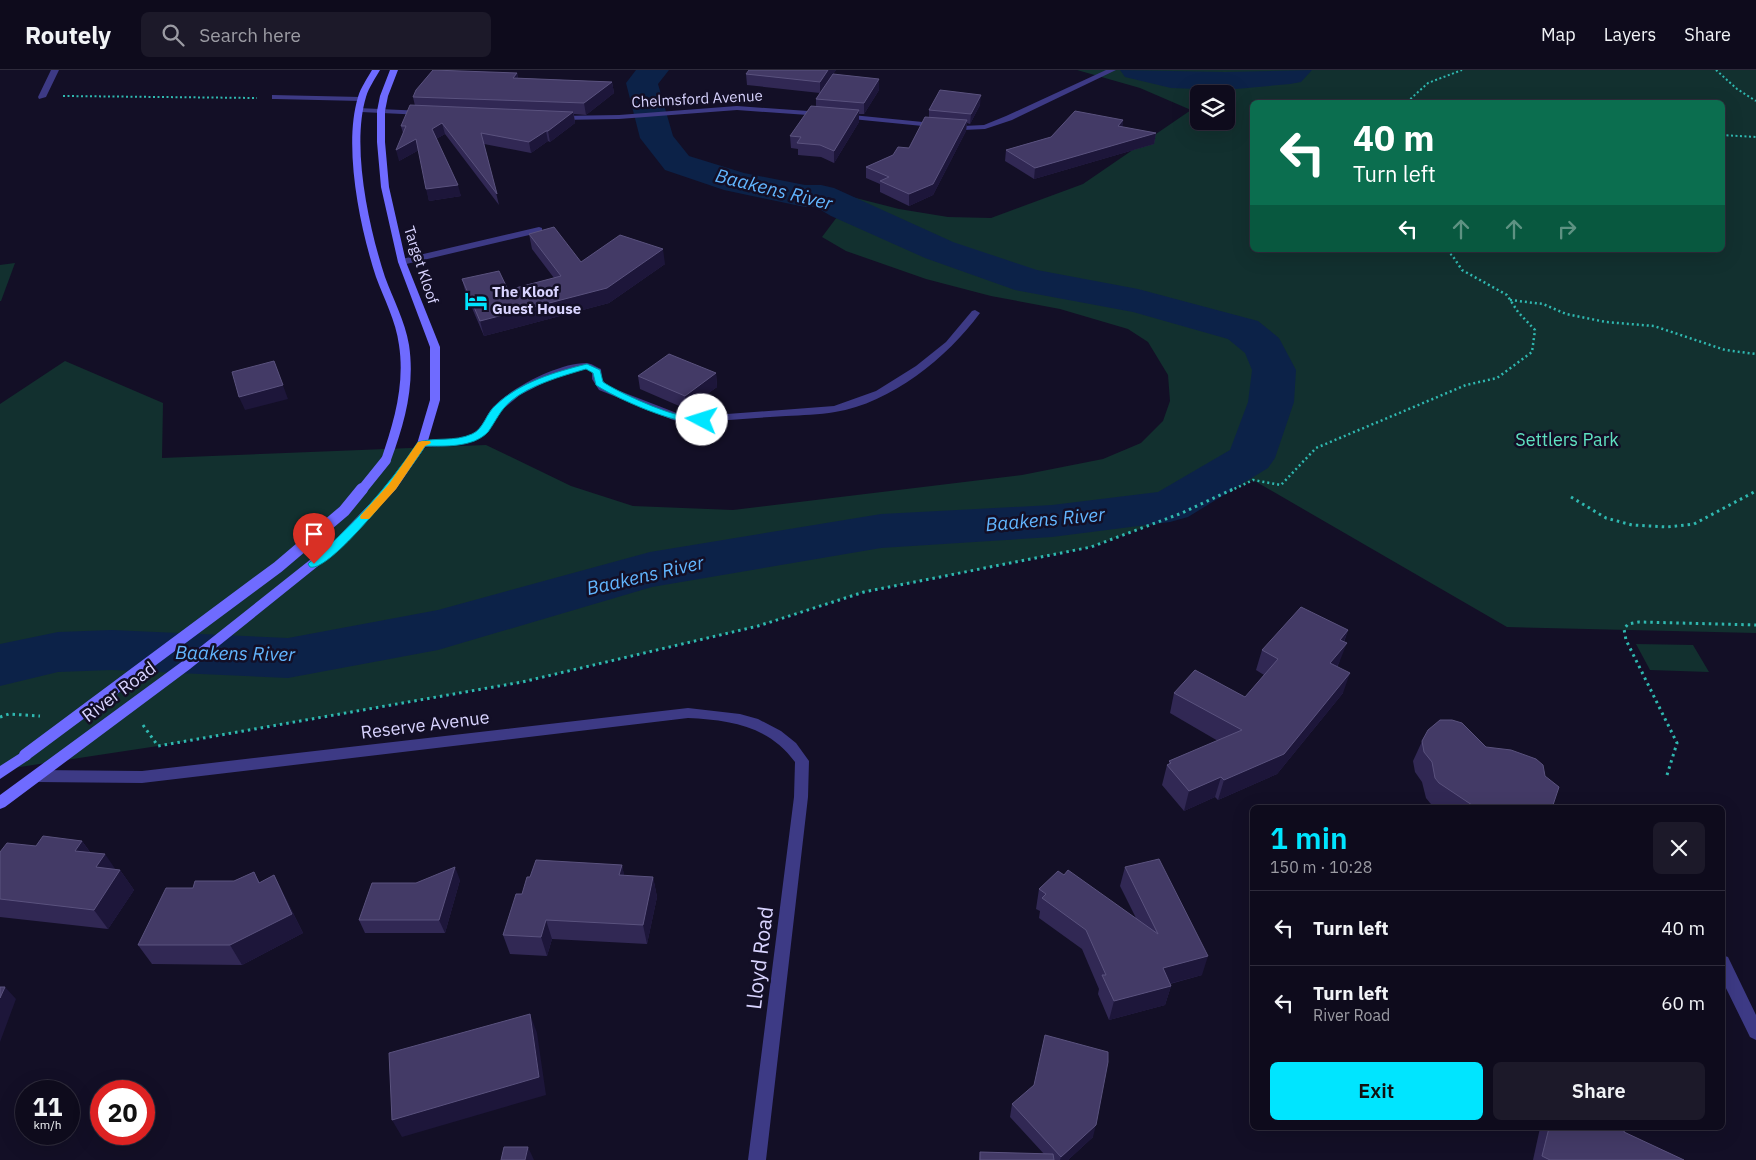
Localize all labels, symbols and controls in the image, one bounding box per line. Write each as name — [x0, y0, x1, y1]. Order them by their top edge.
search box — [141, 12, 491, 57]
text: Routely — [25, 19, 111, 51]
icon: search — [159, 21, 187, 49]
text: Search here — [199, 23, 301, 47]
text: Map — [1541, 23, 1576, 46]
text: Layers — [1604, 23, 1656, 46]
text: Share — [1684, 23, 1731, 46]
map controls — [1190, 85, 1235, 130]
button: layers — [1190, 85, 1235, 130]
street label: Chelmsford Avenue — [631, 86, 763, 111]
text: 40 m — [1353, 115, 1435, 161]
icon: left — [1270, 120, 1335, 185]
text: Turn left — [1353, 159, 1436, 188]
water label: Baakens River — [713, 163, 836, 215]
icon: left — [1394, 215, 1422, 243]
icon: ahead — [1447, 215, 1475, 243]
icon: ahead — [1500, 215, 1528, 243]
icon: right — [1553, 215, 1581, 243]
street label: Target Kloof — [400, 224, 443, 306]
place label: The Kloof Guest House — [492, 282, 581, 318]
hotel icon: The Kloof Guest House — [463, 288, 489, 314]
position arrow — [675, 393, 727, 445]
park label: Settlers Park — [1515, 428, 1619, 451]
water label: Baakens River — [984, 502, 1107, 536]
pin — [293, 513, 335, 564]
icon: arrive — [300, 520, 328, 548]
water label: Baakens River — [584, 550, 707, 600]
water label: Baakens River — [175, 640, 296, 666]
street label: River Road — [77, 656, 160, 727]
street label: Reserve Avenue — [359, 705, 491, 744]
text: 1 min — [1270, 818, 1348, 857]
button: close — [1653, 822, 1705, 874]
text: 150 m · 10:28 — [1270, 857, 1372, 877]
street label: Lloyd Road — [739, 905, 779, 1011]
icon: left — [1270, 914, 1298, 942]
text: Turn left — [1313, 916, 1389, 940]
text: 40 m — [1661, 916, 1705, 940]
text: Turn left — [1313, 981, 1389, 1005]
icon: left — [1270, 989, 1298, 1017]
text: 60 m — [1661, 991, 1705, 1015]
text: River Road — [1313, 1005, 1390, 1025]
button: Exit — [1270, 1062, 1483, 1120]
button: Share — [1493, 1062, 1705, 1120]
speed limit sign: 20 — [90, 1080, 155, 1145]
text: 11 — [32, 1090, 63, 1123]
text: km/h — [33, 1117, 62, 1132]

